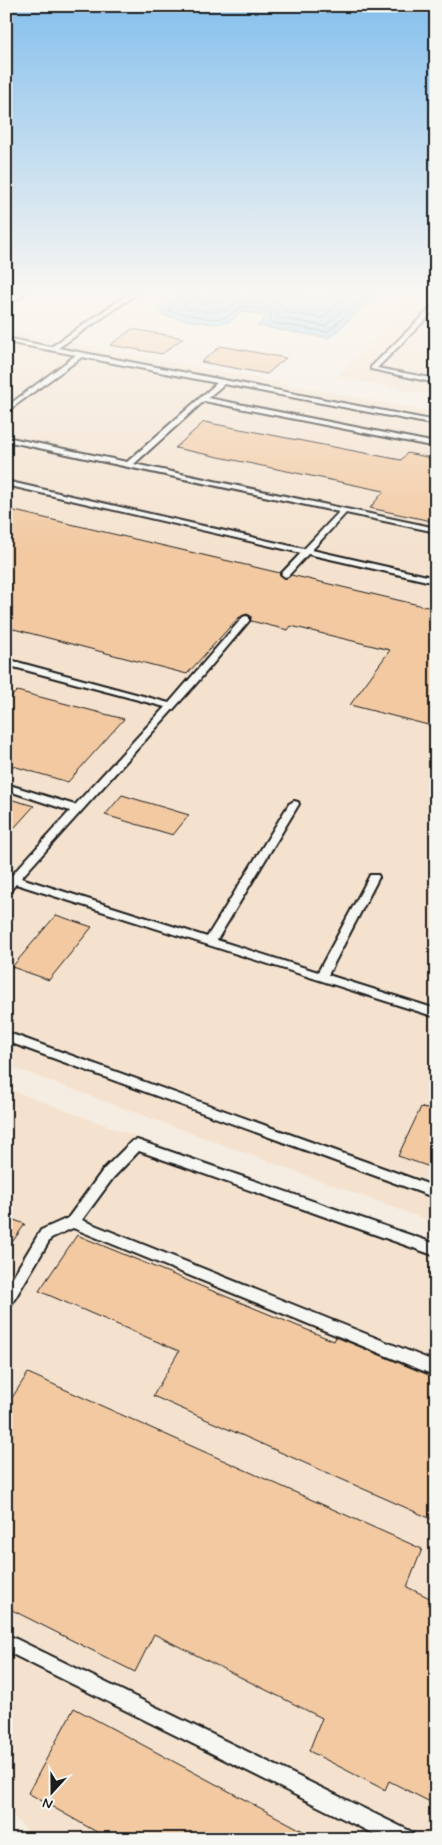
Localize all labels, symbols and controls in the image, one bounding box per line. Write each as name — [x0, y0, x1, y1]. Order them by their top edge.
north arrow — [28, 1768, 78, 1818]
text: N — [40, 1793, 55, 1813]

